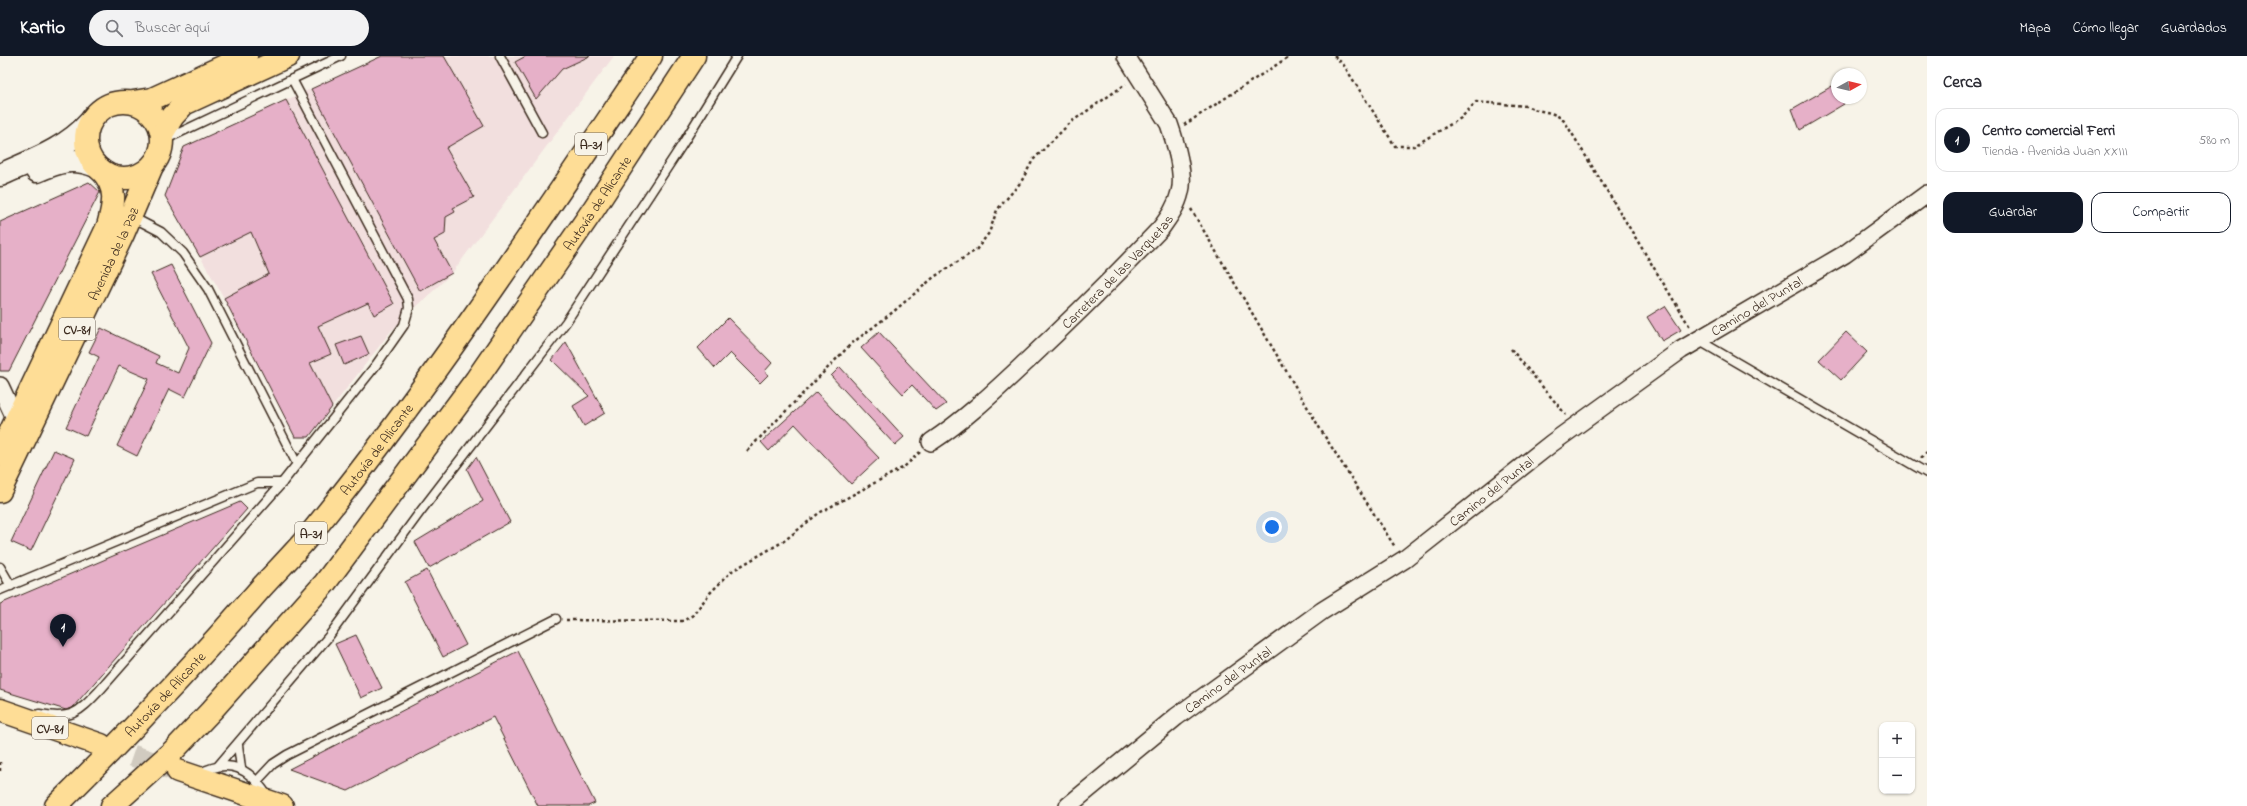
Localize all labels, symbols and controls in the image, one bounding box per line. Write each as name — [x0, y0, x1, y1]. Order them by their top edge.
search box — [89, 10, 369, 46]
text: Kartio — [20, 15, 65, 42]
icon: search — [103, 17, 125, 39]
text: Buscar aquí — [135, 17, 210, 39]
text: Mapa — [2020, 18, 2051, 39]
text: Cómo llegar — [2073, 18, 2139, 39]
text: Guardados — [2161, 18, 2227, 39]
north arrow — [1831, 68, 1867, 104]
text: Cerca — [1943, 70, 1982, 95]
text: Centro comercial Ferri — [1982, 120, 2115, 142]
text: 1 — [1955, 131, 1959, 150]
text: 580 m — [2199, 131, 2230, 150]
road number: A-31 — [575, 133, 607, 155]
text: Tienda · Avenida Juan XXIII — [1982, 142, 2128, 161]
street label: Autovía de Alicante — [559, 152, 638, 256]
button: Guardar — [1943, 192, 2083, 233]
button: Compartir — [2091, 192, 2231, 233]
street label: Avenida de la Paz — [84, 204, 145, 304]
street label: Carretera de las Varquetas — [1058, 211, 1179, 335]
street label: Camino del Puntal — [1707, 272, 1807, 342]
road number: CV-81 — [59, 318, 95, 340]
street label: Autovía de Alicante — [336, 399, 420, 501]
street label: Camino del Puntal — [1445, 452, 1539, 532]
your location — [1262, 517, 1282, 537]
road number: A-31 — [295, 522, 327, 544]
pin: 1 — [50, 614, 76, 647]
street label: Camino del Puntal — [1181, 642, 1277, 719]
street label: Autovía de Alicante — [120, 647, 212, 743]
road number: CV-81 — [32, 717, 68, 739]
map controls — [1879, 722, 1915, 794]
button: + — [1879, 722, 1915, 758]
button: − — [1879, 758, 1915, 794]

